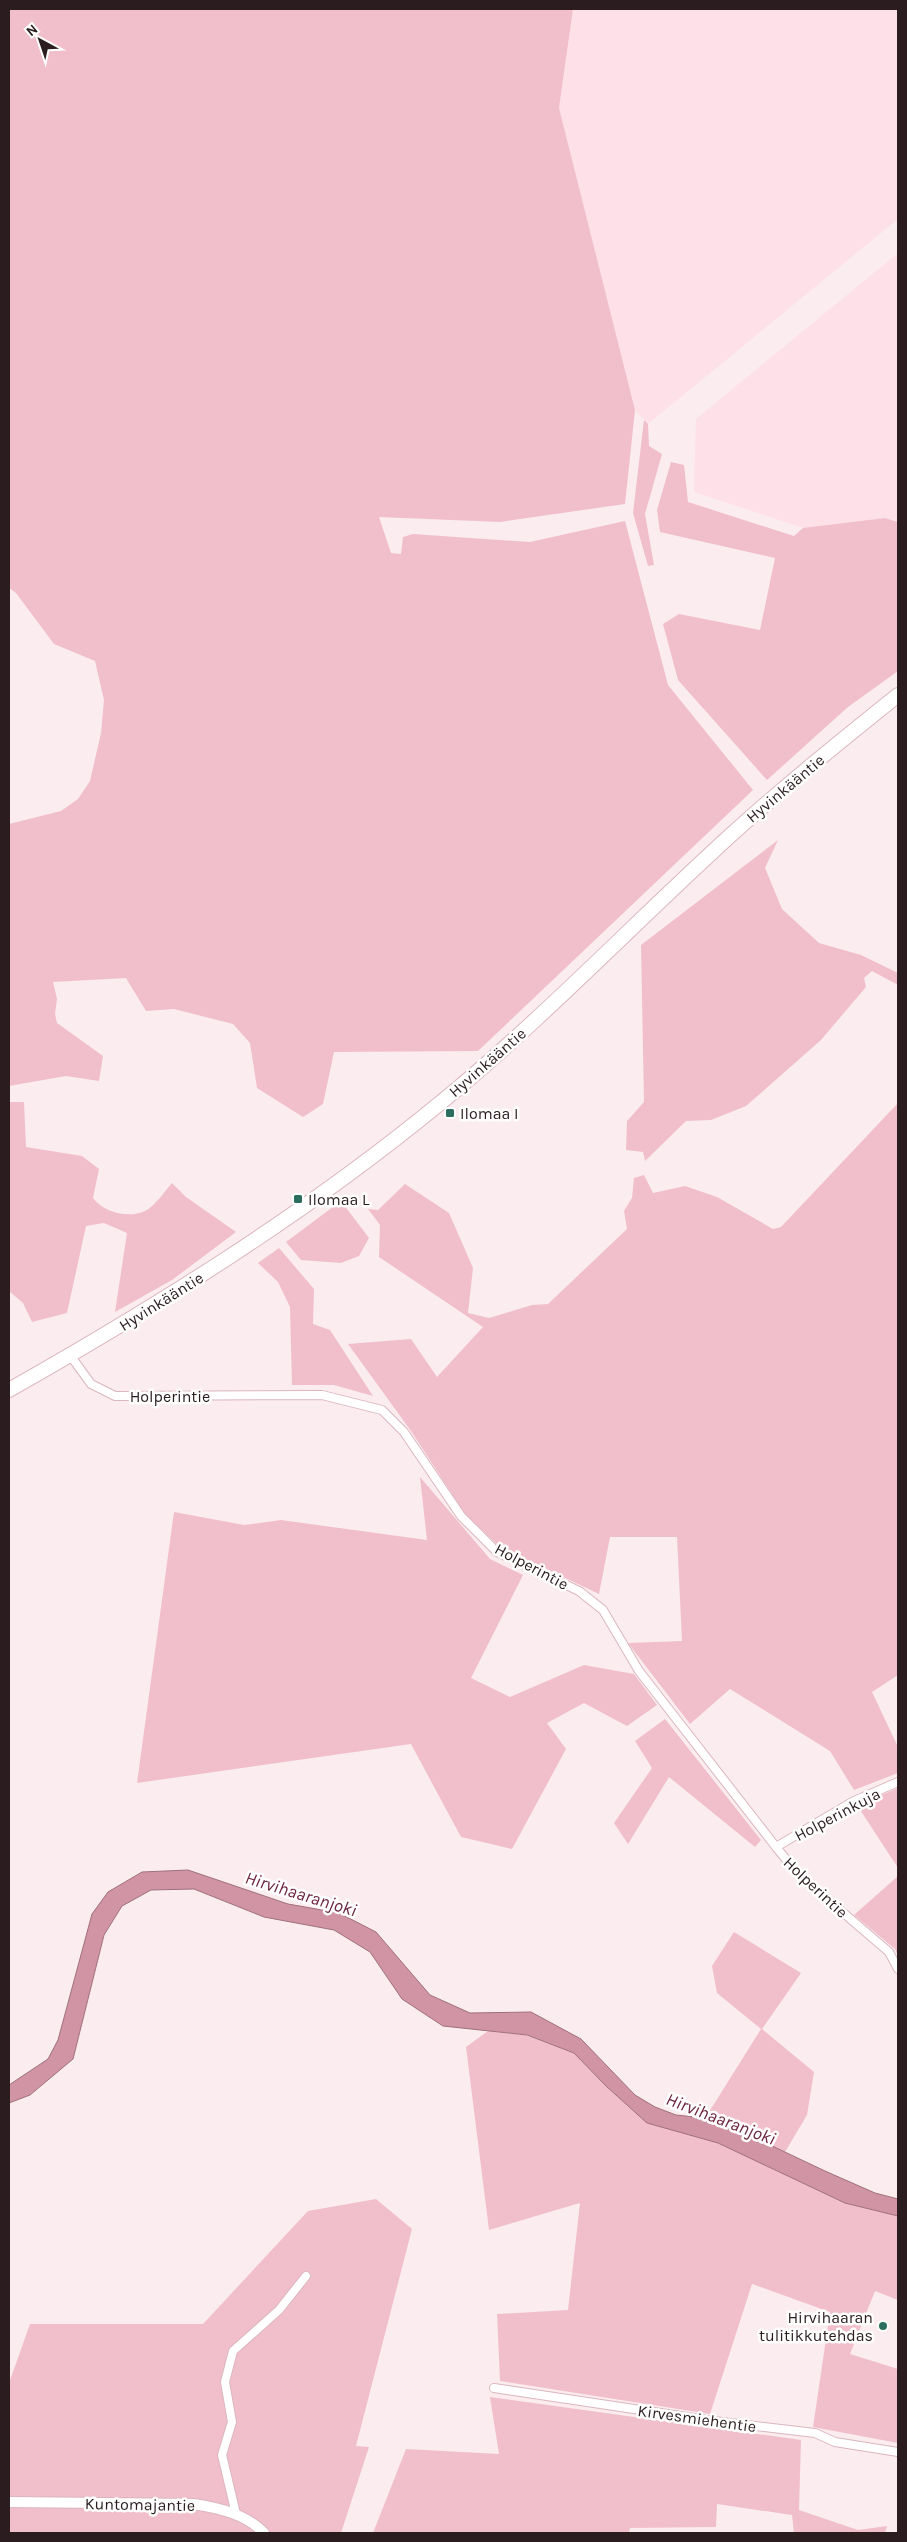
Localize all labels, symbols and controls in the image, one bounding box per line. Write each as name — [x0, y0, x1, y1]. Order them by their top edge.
north arrow — [15, 15, 65, 65]
text: N — [23, 21, 41, 40]
street label: Hyvinkääntie — [742, 750, 828, 826]
street label: Hyvinkääntie — [445, 1024, 530, 1101]
place label: Ilomaa I — [460, 1104, 519, 1123]
marker: Ilomaa I — [444, 1107, 456, 1119]
place label: Ilomaa L — [308, 1190, 370, 1209]
marker: Ilomaa L — [292, 1193, 304, 1205]
street label: Hyvinkääntie — [116, 1268, 207, 1335]
street label: Holperintie — [130, 1387, 210, 1406]
street label: Holperintie — [492, 1539, 572, 1594]
street label: Holperinkuja — [791, 1784, 883, 1845]
street label: Holperintie — [780, 1853, 852, 1922]
water label: Hirvihaaranjoki — [242, 1867, 360, 1921]
water label: Hirvihaaranjoki — [663, 2088, 779, 2150]
place label: Hirvihaaran tulitikkutehdas — [759, 2308, 873, 2345]
marker: Hirvihaaran tulitikkutehdas — [877, 2320, 889, 2332]
street label: Kirvesmiehentie — [636, 2401, 757, 2436]
street label: Kuntomajantie — [85, 2494, 195, 2515]

